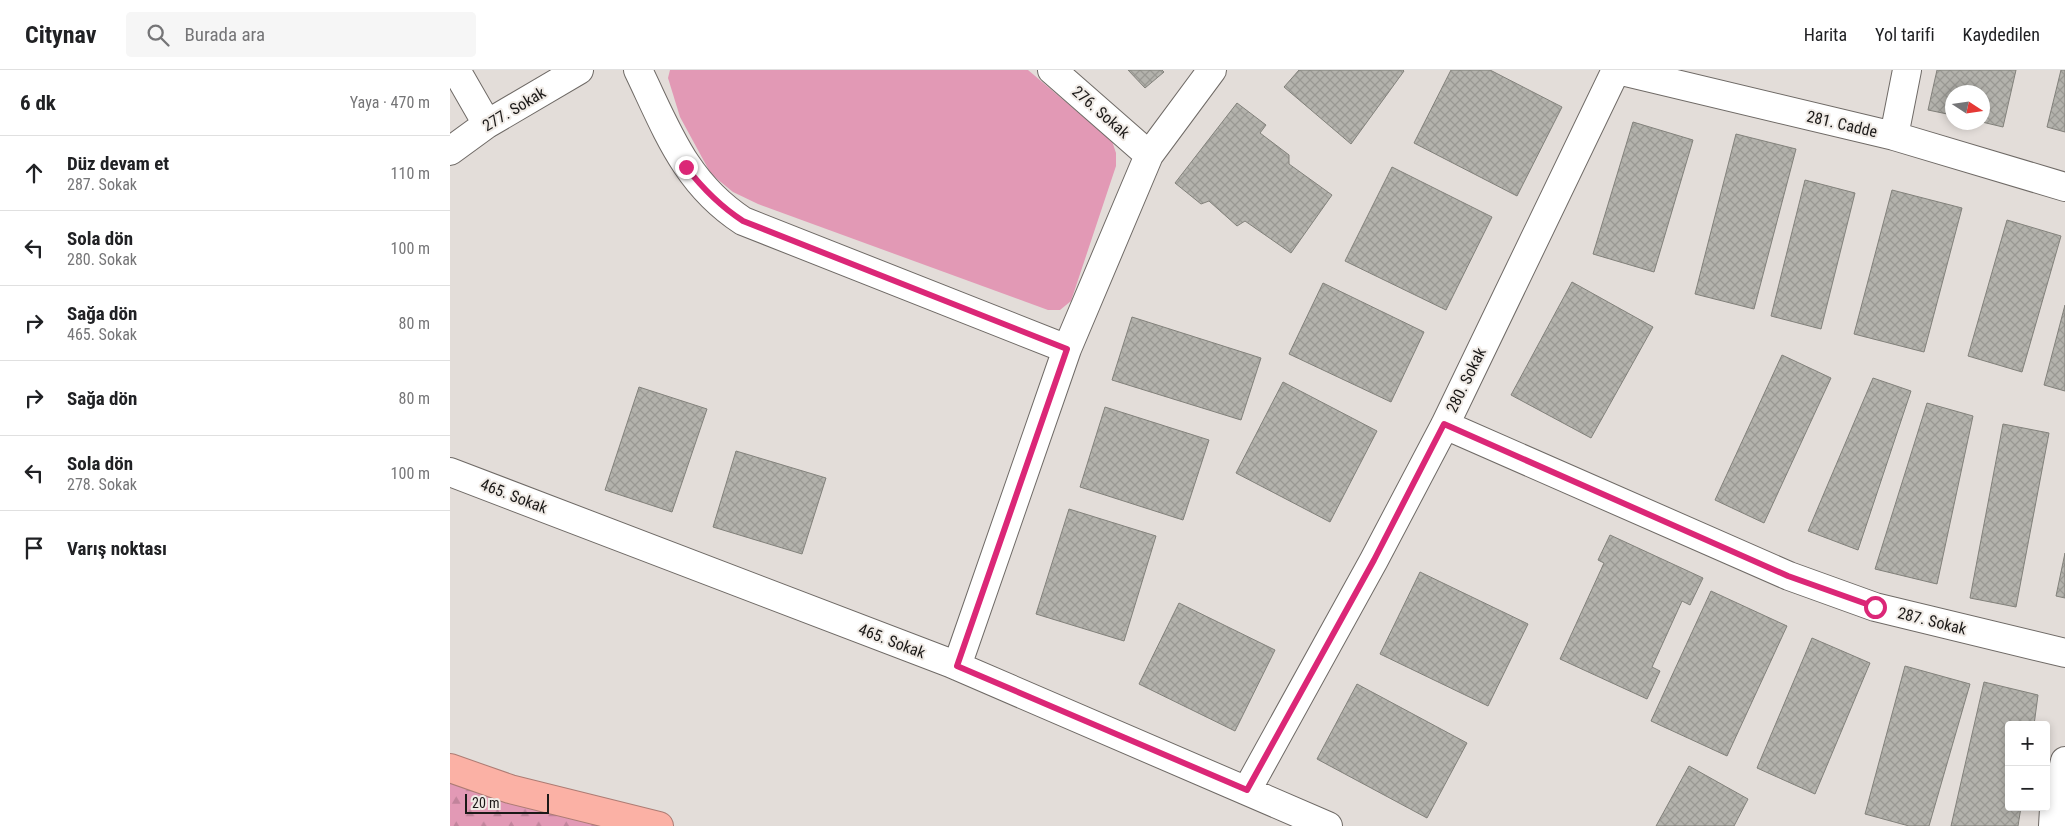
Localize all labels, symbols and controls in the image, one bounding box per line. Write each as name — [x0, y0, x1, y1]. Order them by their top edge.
search box — [126, 12, 476, 57]
text: Citynav — [25, 21, 96, 49]
icon: search — [144, 21, 172, 49]
text: Burada ara — [184, 23, 265, 46]
text: Harita — [1804, 24, 1847, 45]
text: Yol tarifi — [1875, 24, 1935, 45]
text: Kaydedilen — [1963, 24, 2040, 45]
street label: 277. Sokak — [479, 82, 550, 135]
street label: 276. Sokak — [1068, 82, 1134, 143]
north arrow — [1945, 85, 1990, 130]
text: 6 dk — [20, 91, 56, 115]
text: Yaya · 470 m — [350, 93, 430, 112]
street label: 281. Cadde — [1805, 107, 1879, 141]
text: Düz devam et — [67, 152, 169, 175]
route end — [675, 156, 698, 179]
icon: ahead — [20, 159, 48, 187]
text: 110 m — [391, 164, 430, 183]
text: 287. Sokak — [67, 175, 137, 194]
text: Sola dön — [67, 227, 133, 250]
icon: left — [20, 234, 48, 262]
text: 100 m — [391, 239, 430, 258]
text: 280. Sokak — [67, 250, 137, 269]
text: Sağa dön — [67, 302, 137, 325]
icon: right — [20, 309, 48, 337]
text: 80 m — [398, 314, 430, 333]
text: 465. Sokak — [67, 325, 137, 344]
street label: 280. Sokak — [1442, 344, 1490, 416]
icon: right — [20, 384, 48, 412]
text: Sağa dön — [67, 387, 137, 410]
text: 80 m — [398, 389, 430, 408]
text: Sola dön — [67, 452, 133, 475]
icon: left — [20, 459, 48, 487]
text: 100 m — [391, 464, 430, 483]
text: 278. Sokak — [67, 475, 137, 494]
street label: 465. Sokak — [478, 475, 551, 518]
icon: arrive — [20, 534, 48, 562]
text: Varış noktası — [67, 537, 167, 560]
route start — [1864, 596, 1887, 619]
street label: 287. Sokak — [1896, 603, 1969, 639]
street label: 465. Sokak — [856, 620, 929, 663]
map controls — [2005, 721, 2050, 811]
button: + — [2005, 721, 2050, 766]
button: − — [2005, 766, 2050, 811]
scale bar — [465, 791, 549, 814]
text: 20 m — [472, 795, 500, 811]

